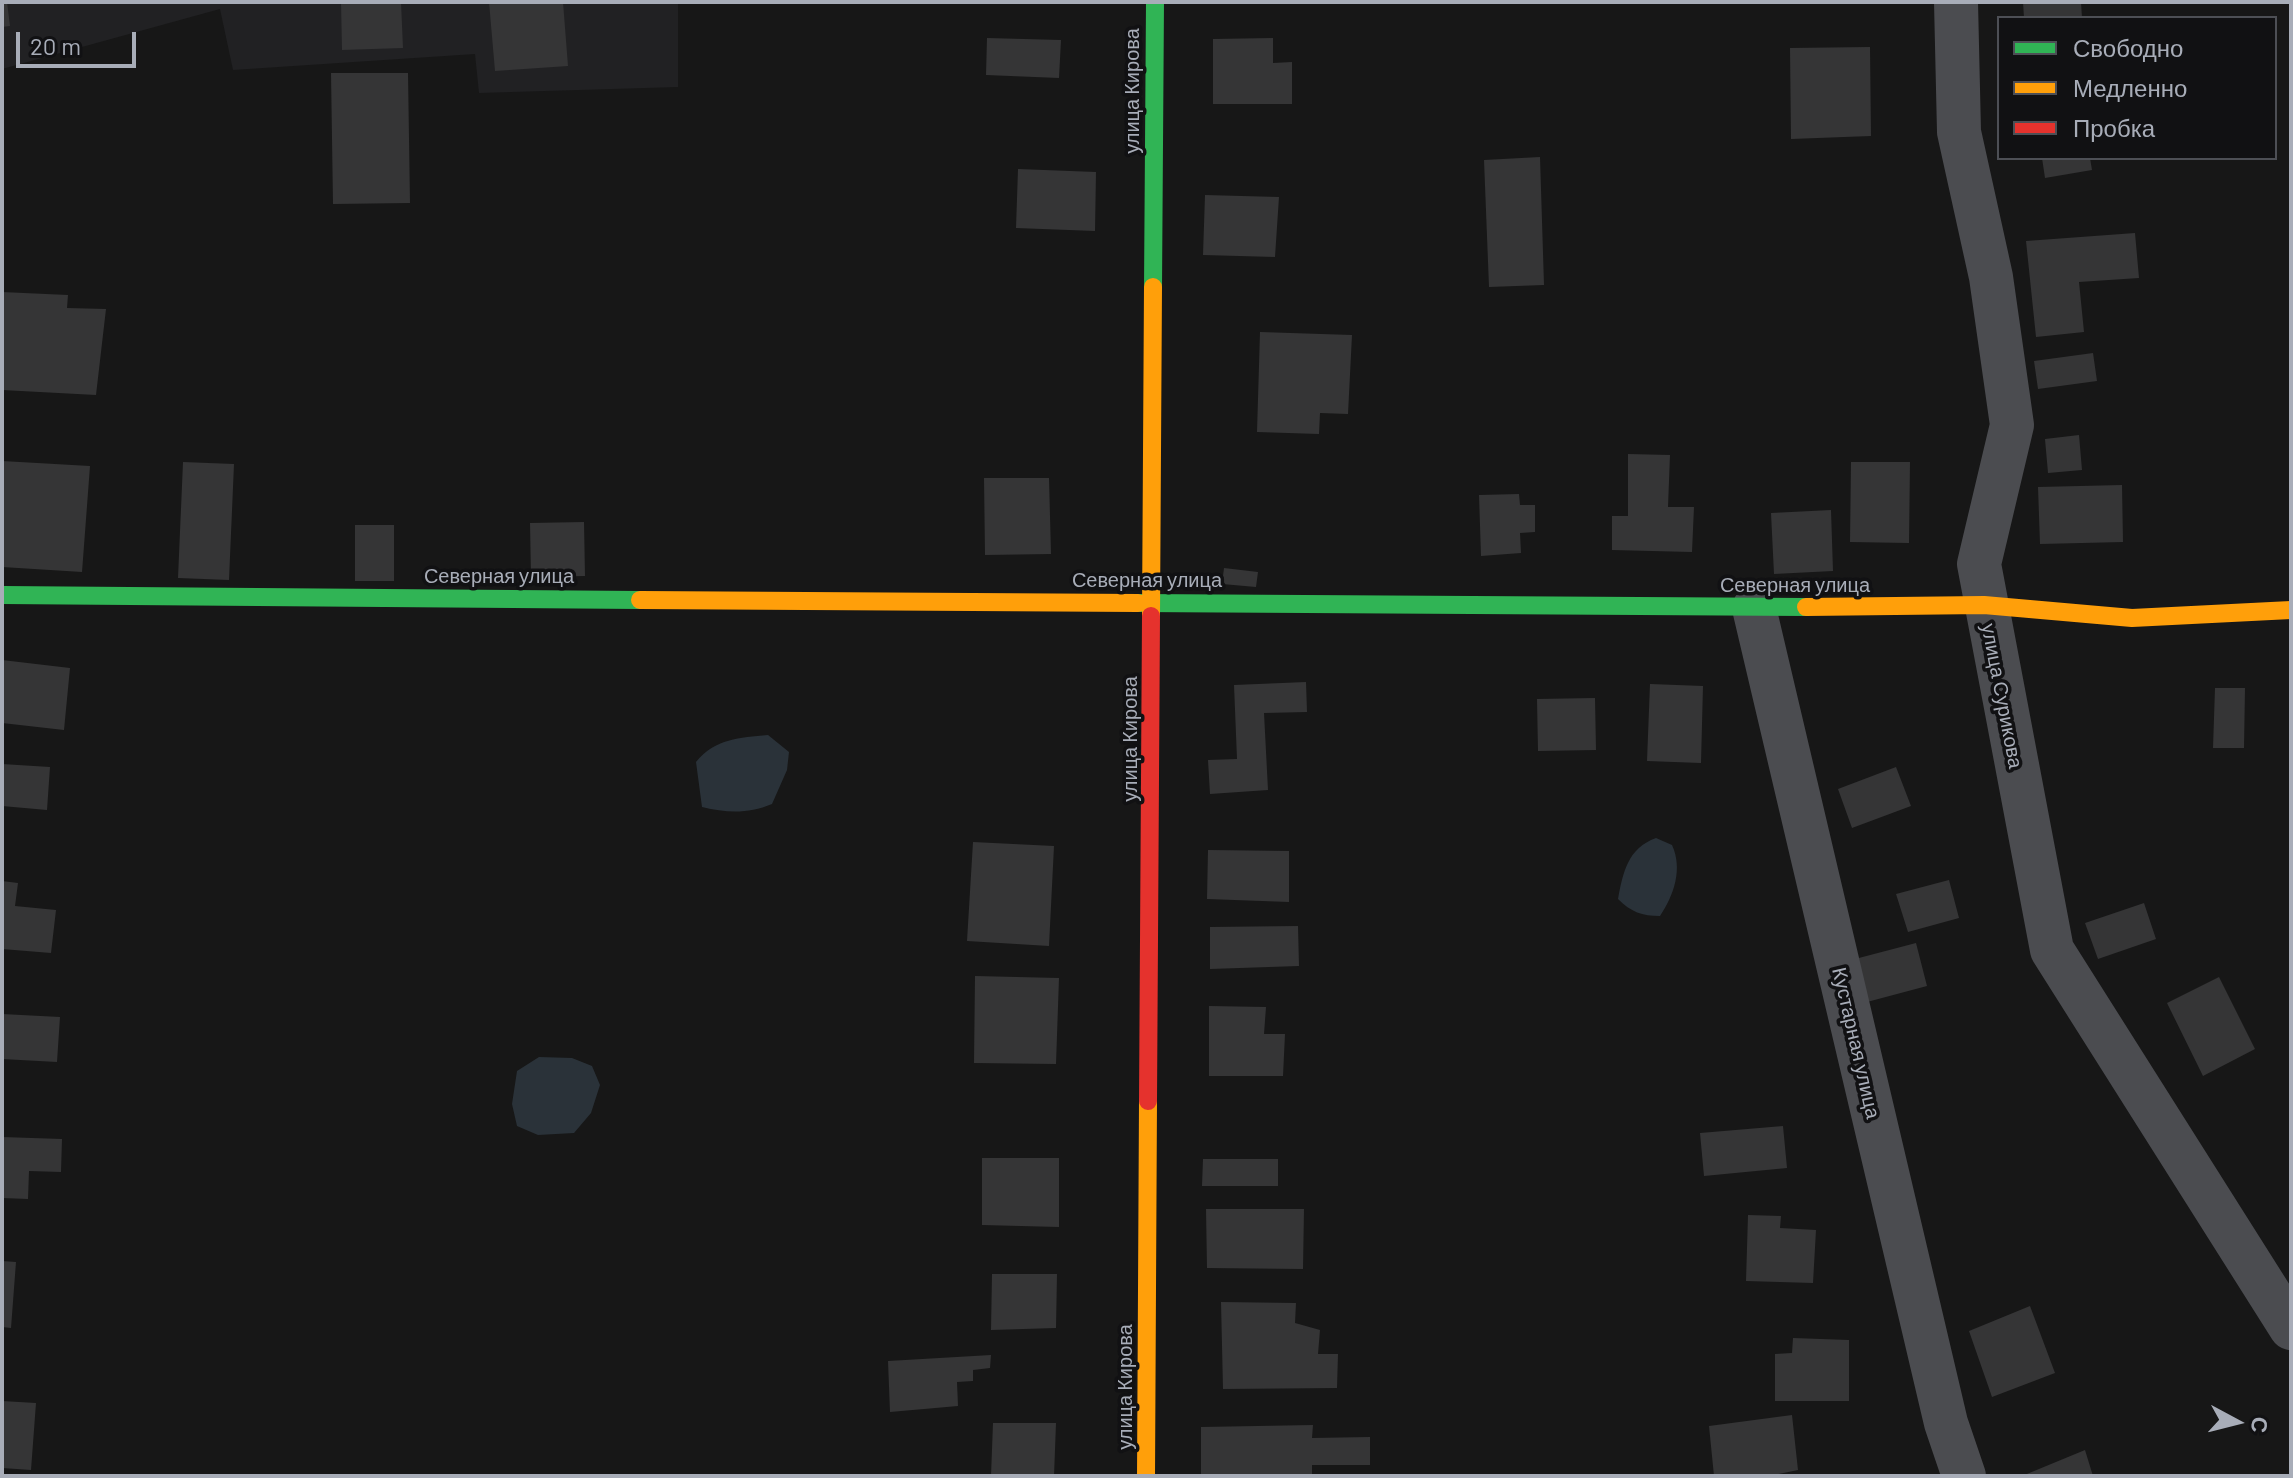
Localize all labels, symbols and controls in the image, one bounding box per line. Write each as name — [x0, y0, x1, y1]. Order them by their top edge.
scale bar — [20, 16, 140, 66]
legend — [1997, 16, 2277, 160]
street label: улица Кирова — [1120, 28, 1144, 154]
text: 20 m — [30, 31, 81, 60]
text: Свободно — [2073, 33, 2183, 62]
text: Медленно — [2073, 73, 2187, 102]
text: Пробка — [2073, 113, 2155, 142]
street label: Северная улица — [424, 564, 574, 588]
street label: Северная улица — [1072, 568, 1222, 592]
street label: Северная улица — [1720, 573, 1870, 597]
street label: улица Сурикова — [1976, 622, 2028, 770]
street label: улица Кирова — [1118, 676, 1142, 802]
street label: Кустарная улица — [1827, 965, 1885, 1121]
street label: улица Кирова — [1113, 1324, 1137, 1450]
north arrow — [2197, 1382, 2277, 1462]
text: С — [2247, 1415, 2275, 1434]

